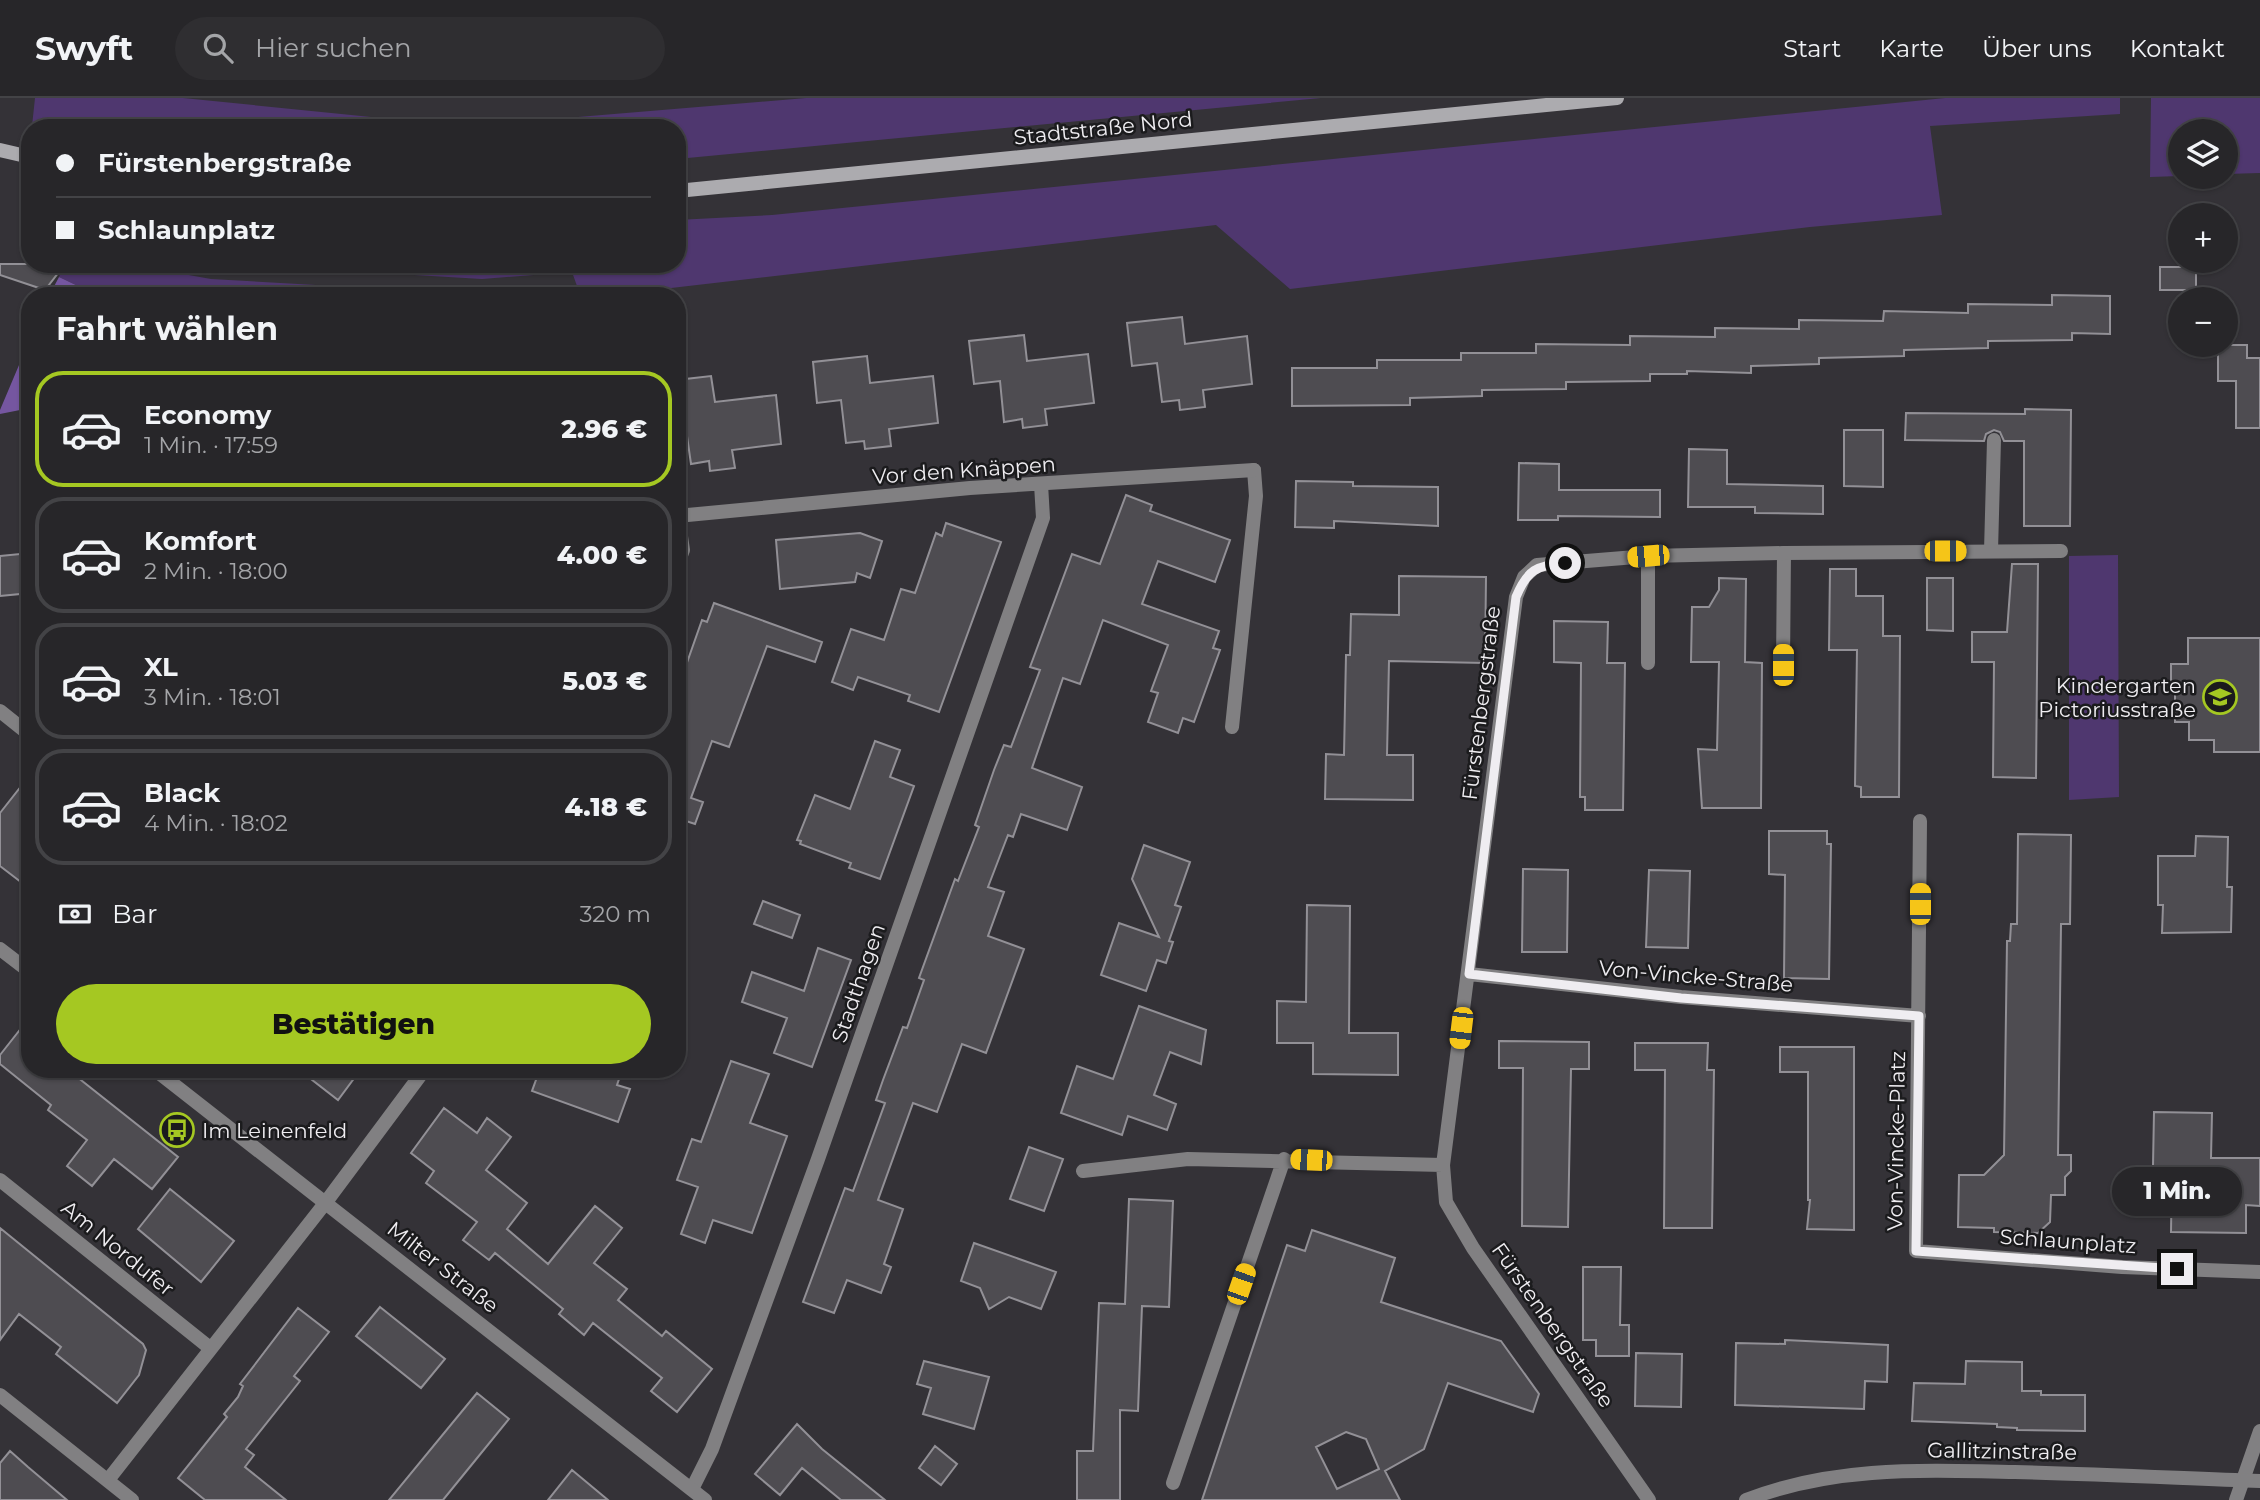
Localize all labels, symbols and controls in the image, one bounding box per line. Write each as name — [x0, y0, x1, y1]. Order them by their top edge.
search box — [175, 17, 665, 80]
text: Swyft — [35, 28, 133, 68]
icon: search — [199, 29, 237, 67]
text: Hier suchen — [255, 32, 412, 64]
text: Start — [1783, 34, 1841, 63]
text: Karte — [1879, 34, 1944, 63]
text: Über uns — [1982, 34, 2092, 63]
text: Kontakt — [2130, 34, 2225, 63]
street label: Stadtstraße Nord — [1012, 106, 1194, 150]
map controls — [2168, 119, 2238, 357]
button: layers — [2168, 119, 2238, 189]
text: Fürstenbergstraße — [98, 147, 352, 179]
button: + — [2168, 203, 2238, 273]
text: Schlaunplatz — [98, 214, 275, 246]
button: − — [2168, 287, 2238, 357]
text: Fahrt wählen — [56, 309, 278, 348]
icon: car — [60, 398, 123, 461]
text: Economy — [144, 399, 271, 431]
text: 2.96 € — [561, 413, 647, 445]
text: 1 Min. · 17:59 — [144, 431, 278, 459]
street label: Vor den Knäppen — [871, 451, 1057, 489]
icon: car — [60, 524, 123, 587]
text: Komfort — [144, 525, 257, 557]
text: 4.00 € — [557, 539, 647, 571]
car — [1925, 541, 1967, 562]
car — [1627, 544, 1670, 568]
route start — [1549, 547, 1581, 579]
text: 2 Min. · 18:00 — [144, 557, 288, 585]
street label: Fürstenbergstraße — [1457, 604, 1505, 802]
car — [1773, 644, 1794, 686]
icon: car — [60, 650, 123, 713]
text: XL — [144, 651, 178, 683]
text: 5.03 € — [562, 665, 647, 697]
place label: Kindergarten Pictoriusstraße — [2038, 673, 2196, 722]
school or university icon: Kindergarten Pictoriusstraße — [2201, 678, 2239, 716]
text: 3 Min. · 18:01 — [144, 683, 281, 711]
icon: car — [60, 776, 123, 839]
text: Black — [144, 777, 220, 809]
text: 4.18 € — [565, 791, 647, 823]
text: 4 Min. · 18:02 — [144, 809, 288, 837]
car — [1910, 883, 1931, 925]
icon: cash — [56, 895, 94, 933]
text: Bar — [112, 898, 157, 930]
text: 320 m — [579, 900, 651, 928]
street label: Stadthagen — [826, 920, 890, 1046]
street label: Von-Vincke-Straße — [1598, 955, 1794, 997]
button: Bestätigen — [56, 984, 651, 1064]
car — [1449, 1006, 1474, 1050]
street label: Von-Vincke-Platz — [1882, 1051, 1910, 1231]
bus stop icon: Im Leinenfeld — [158, 1111, 196, 1149]
place label: Im Leinenfeld — [202, 1118, 347, 1143]
car — [1290, 1149, 1333, 1171]
callout: 1 Min. — [2112, 1168, 2242, 1216]
text: 1 Min. — [2143, 1177, 2211, 1205]
street label: Am Nordufer — [57, 1195, 179, 1301]
street label: Milter Straße — [382, 1216, 504, 1318]
street label: Schlaunplatz — [1999, 1224, 2137, 1258]
street label: Fürstenbergstraße — [1487, 1238, 1619, 1412]
route end — [2161, 1253, 2193, 1285]
car — [1225, 1261, 1258, 1307]
street label: Gallitzinstraße — [1927, 1437, 2077, 1465]

